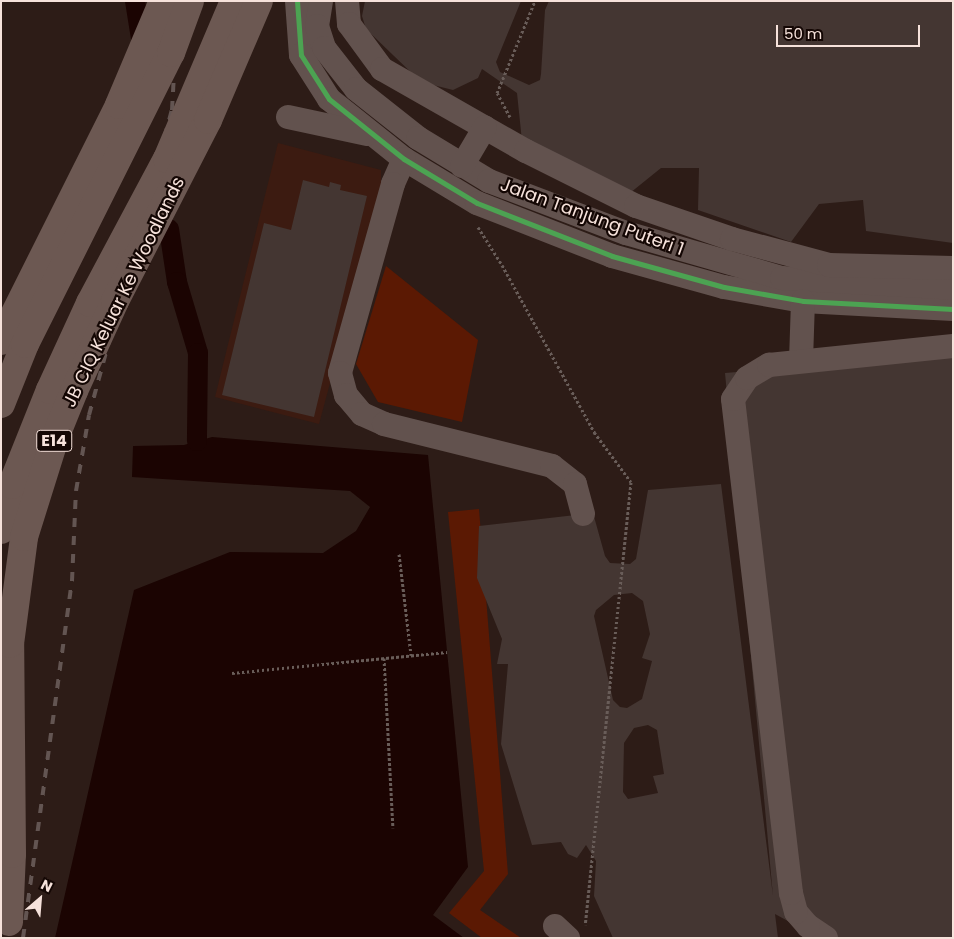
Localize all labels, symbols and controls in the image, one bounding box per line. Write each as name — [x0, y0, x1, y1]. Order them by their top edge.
scale bar — [779, 15, 923, 47]
text: 50 m — [784, 23, 822, 44]
street label: JB CIQ Keluar Ke Woodlands — [59, 173, 189, 411]
street label: Jalan Tanjung Puteri 1 — [497, 174, 687, 260]
road number: E14 — [35, 428, 73, 454]
north arrow — [15, 874, 65, 924]
text: N — [38, 874, 56, 897]

